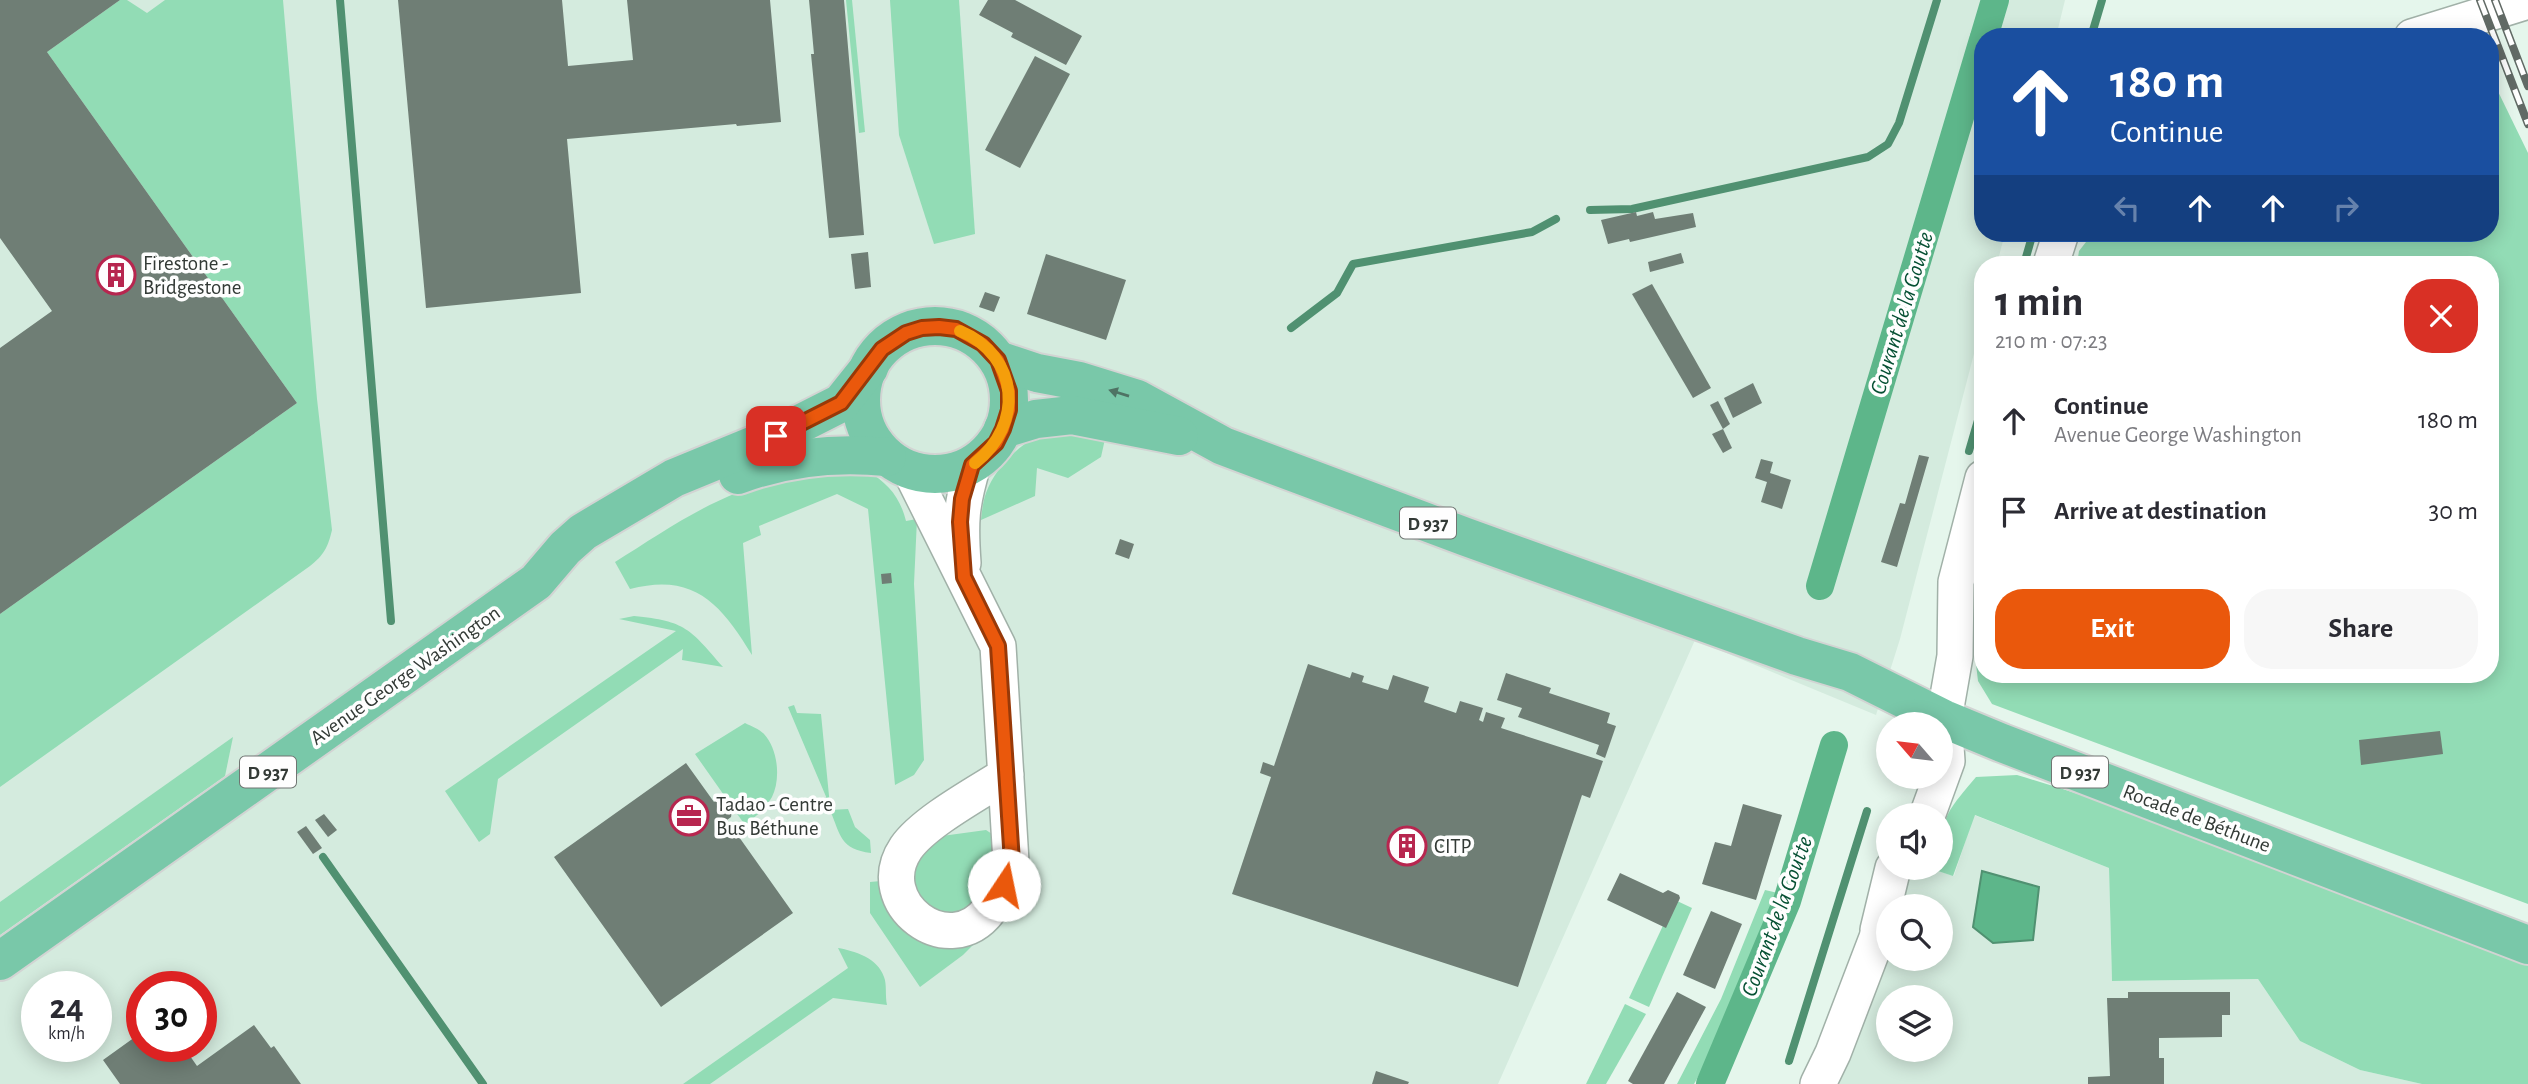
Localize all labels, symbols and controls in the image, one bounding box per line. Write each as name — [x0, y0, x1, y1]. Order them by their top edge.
icon: ahead — [1995, 56, 2086, 147]
text: 180 m — [2110, 58, 2224, 107]
text: Continue — [2110, 116, 2223, 148]
icon: left — [2108, 189, 2146, 227]
icon: ahead — [2181, 189, 2219, 227]
icon: ahead — [2254, 189, 2292, 227]
icon: right — [2327, 189, 2365, 227]
water label: Courant de la Goutte — [1867, 229, 1938, 397]
place label: Firestone - Bridgestone — [143, 253, 242, 298]
building icon: Firestone - Bridgestone — [95, 254, 137, 296]
button: close — [2404, 279, 2478, 353]
text: 1 min — [1995, 281, 2084, 323]
text: 210 m · 07:23 — [1995, 330, 2108, 353]
one-way arrow — [1108, 388, 1129, 398]
text: Continue — [2054, 393, 2149, 419]
icon: ahead — [1995, 402, 2033, 440]
pin — [746, 406, 806, 466]
text: 180 m — [2418, 407, 2478, 433]
icon: arrive — [757, 417, 795, 455]
text: Avenue George Washington — [2054, 424, 2302, 447]
icon: arrive — [1995, 493, 2033, 531]
text: Arrive at destination — [2054, 498, 2267, 524]
text: 30 m — [2428, 498, 2478, 524]
road number: D 937 — [1400, 508, 1456, 538]
button: Exit — [1995, 589, 2230, 669]
button: Share — [2244, 589, 2478, 669]
street label: Avenue George Washington — [307, 602, 504, 749]
north arrow — [1876, 712, 1953, 789]
map controls — [1876, 712, 1953, 1062]
road number: D 937 — [240, 757, 296, 788]
road number: D 937 — [2052, 757, 2108, 788]
street label: Rocade de Béthune — [2120, 781, 2273, 856]
place label: Tadao - Centre Bus Béthune — [716, 794, 833, 839]
office icon: Tadao - Centre Bus Béthune — [668, 795, 710, 837]
button: sound — [1876, 803, 1953, 880]
building icon: CITP — [1386, 825, 1428, 867]
water label: Courant de la Goutte — [1738, 833, 1817, 1000]
place label: CITP — [1434, 836, 1472, 857]
position arrow — [967, 848, 1041, 922]
button: search — [1876, 894, 1953, 971]
speed limit sign: 30 — [126, 971, 217, 1062]
button: layers — [1876, 985, 1953, 1062]
text: 24 — [49, 990, 84, 1025]
text: km/h — [48, 1025, 85, 1043]

